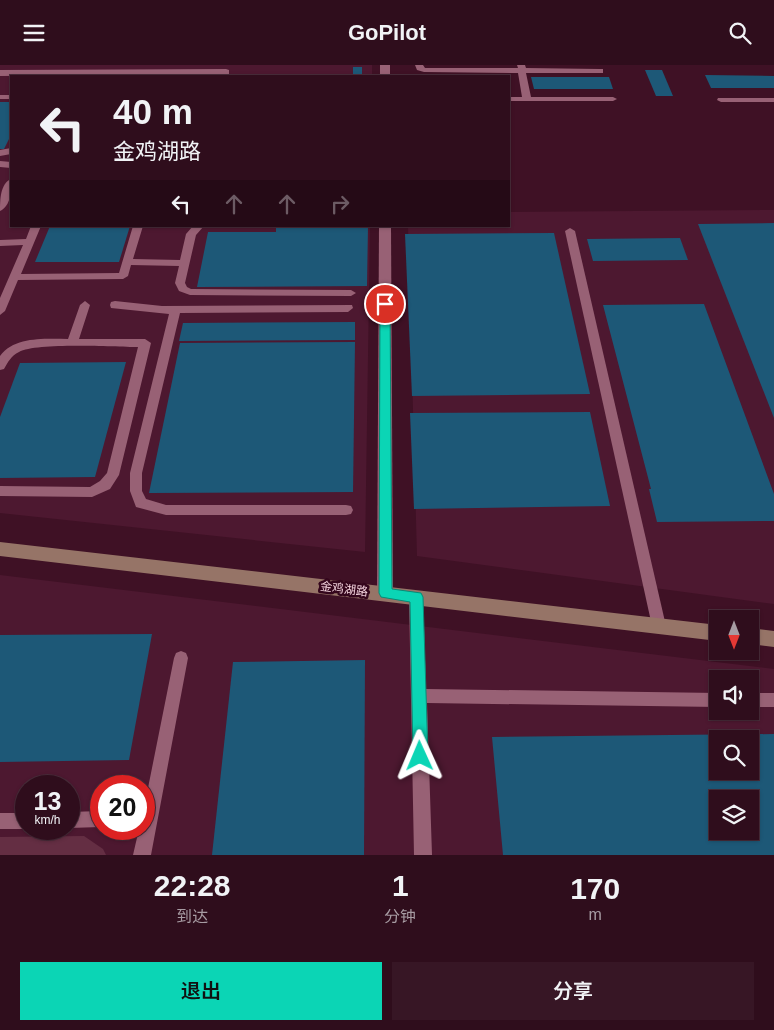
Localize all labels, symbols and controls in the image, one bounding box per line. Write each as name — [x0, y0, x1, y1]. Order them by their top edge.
icon: menu — [20, 19, 48, 47]
icon: search — [726, 19, 754, 47]
text: GoPilot — [348, 20, 426, 45]
text: 40 m — [113, 92, 193, 131]
icon: left — [30, 95, 95, 160]
text: 金鸡湖路 — [113, 139, 201, 164]
icon: left — [167, 190, 195, 218]
icon: ahead — [220, 190, 248, 218]
icon: ahead — [273, 190, 301, 218]
icon: right — [326, 190, 354, 218]
pin — [364, 283, 406, 325]
icon: arrive — [371, 290, 399, 318]
street label: 金鸡湖路 — [319, 579, 369, 599]
north arrow — [709, 610, 759, 660]
map controls — [709, 610, 759, 840]
button: sound — [709, 670, 759, 720]
position arrow — [393, 729, 445, 781]
button: search — [709, 730, 759, 780]
speed limit sign: 20 — [90, 775, 155, 840]
text: 13 — [34, 787, 61, 815]
button: layers — [709, 790, 759, 840]
text: km/h — [34, 813, 61, 827]
text: 22:28 — [154, 869, 231, 902]
text: 1 — [392, 869, 409, 902]
text: 170 — [570, 872, 620, 905]
text: m — [589, 906, 602, 923]
text: 到达 — [176, 908, 208, 925]
text: 分钟 — [384, 908, 416, 925]
button: 退出 — [20, 962, 382, 1020]
button: 分享 — [392, 962, 754, 1020]

